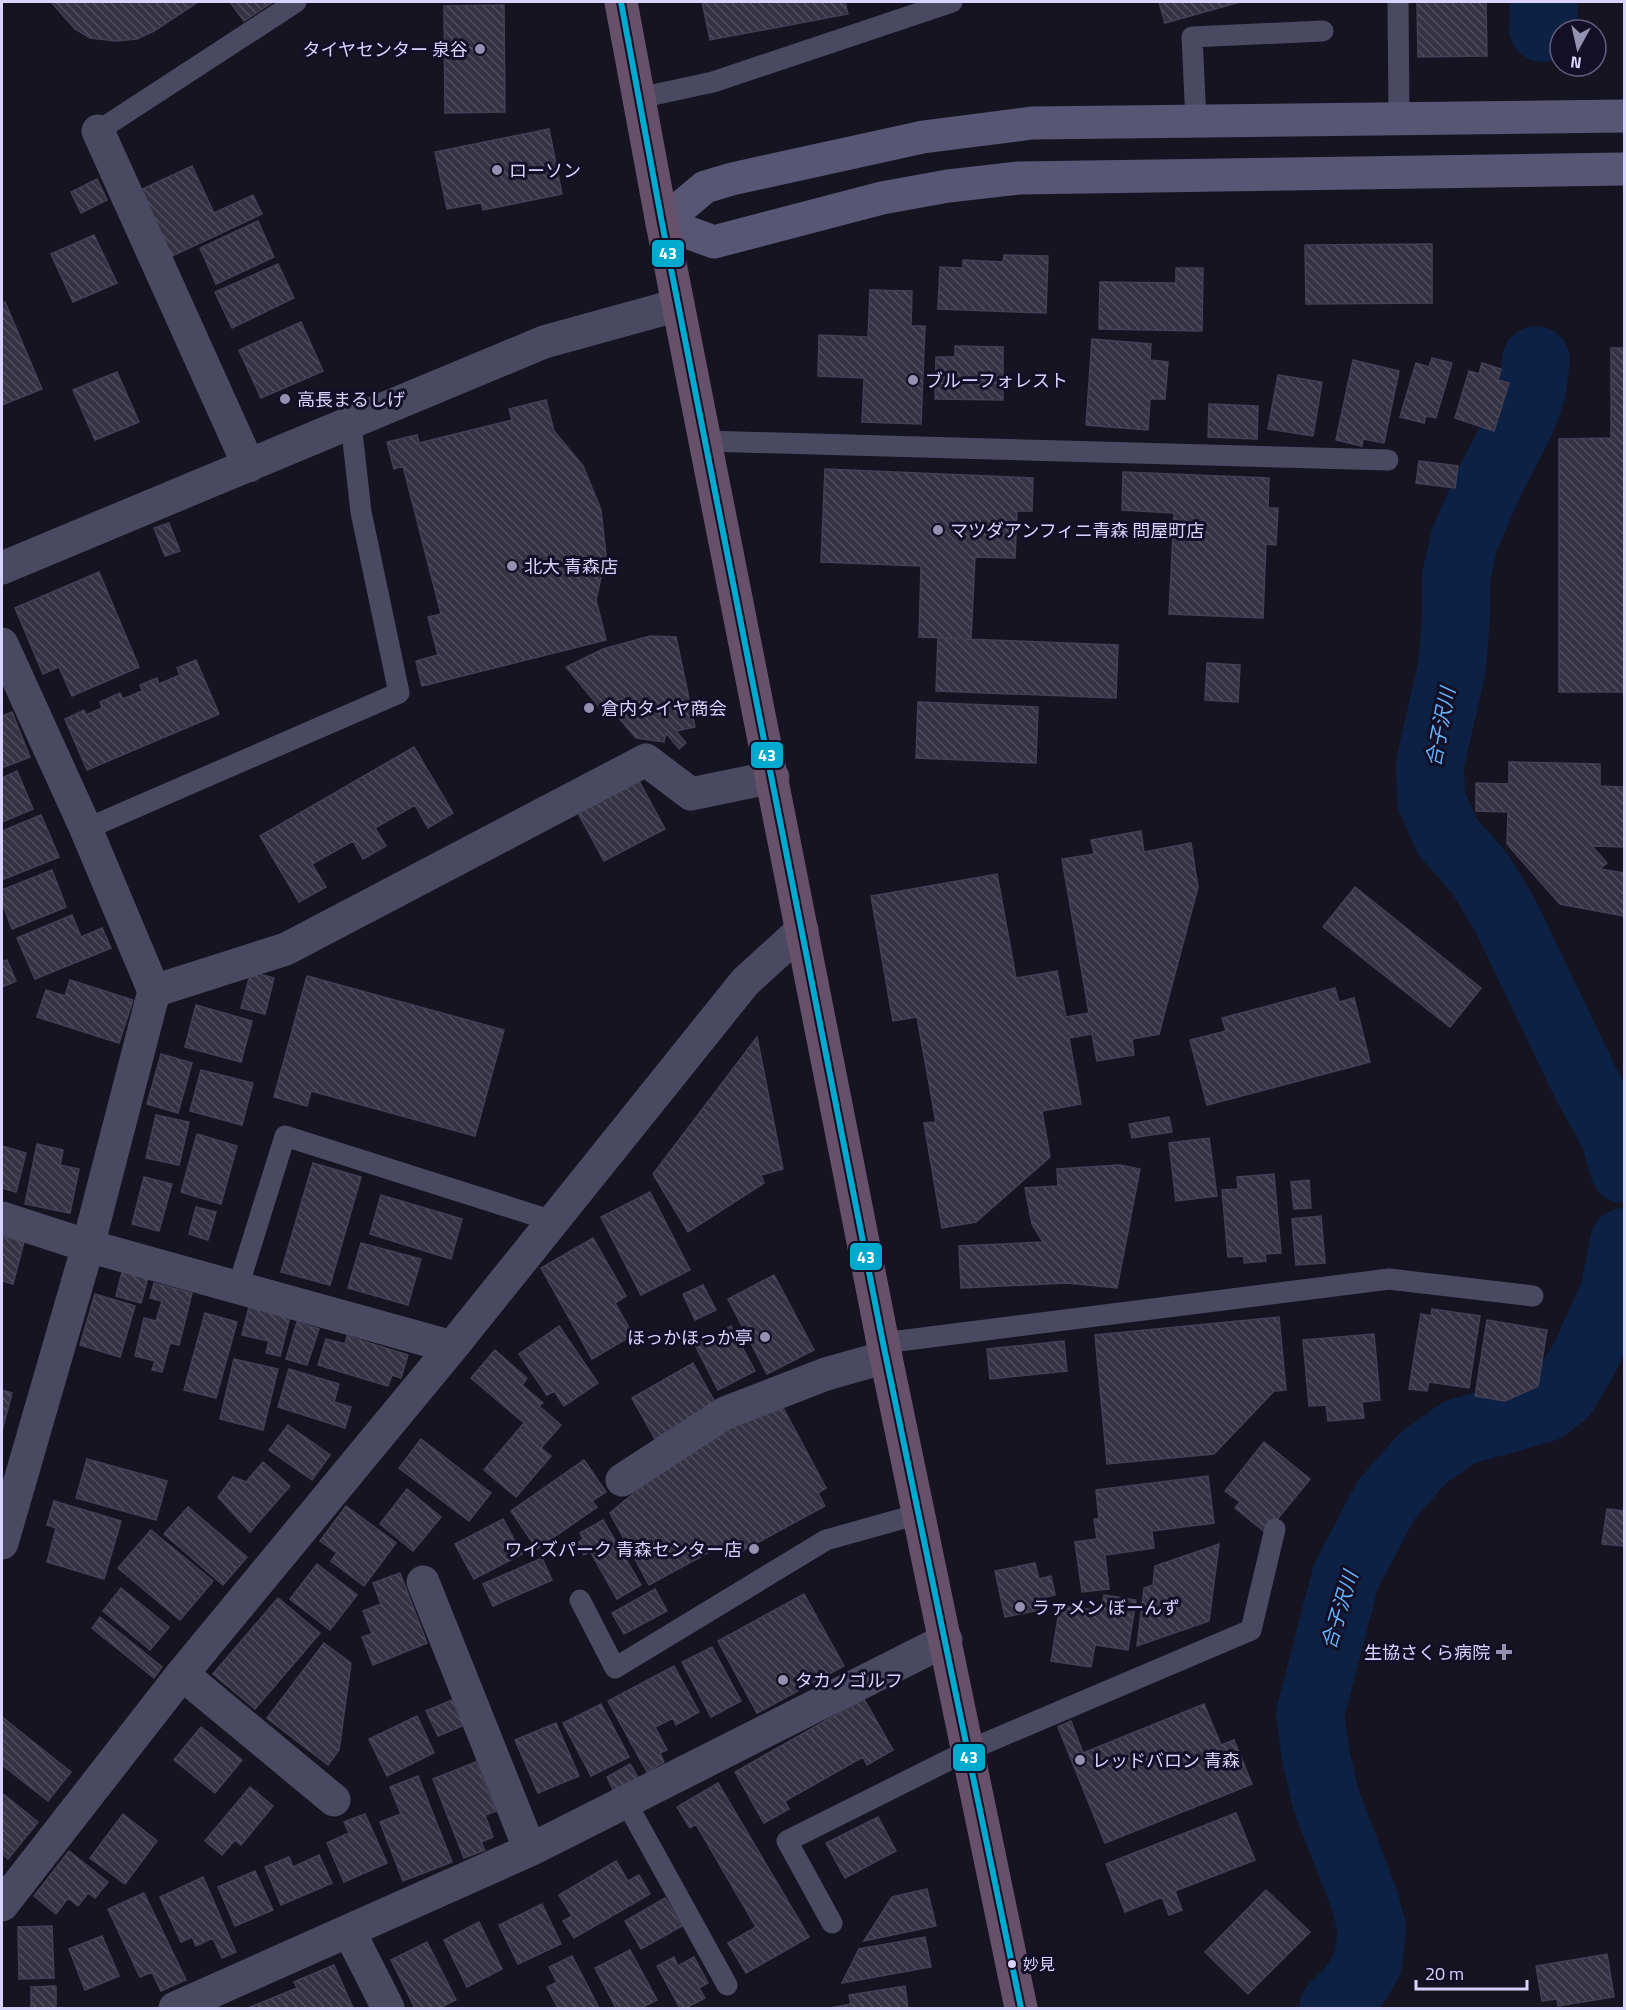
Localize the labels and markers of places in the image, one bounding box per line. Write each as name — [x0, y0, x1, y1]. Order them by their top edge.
place label: タイヤセンター 泉谷 — [303, 36, 468, 63]
marker: タイヤセンター 泉谷 — [473, 42, 487, 56]
place label: ローソン — [509, 157, 581, 184]
marker: ローソン — [490, 163, 504, 177]
place label: ブルーフォレスト — [925, 367, 1068, 394]
marker: ブルーフォレスト — [906, 373, 920, 387]
place label: 高長まるしげ — [297, 386, 405, 413]
marker: 高長まるしげ — [278, 392, 292, 406]
place label: マツダアンフィニ青森 問屋町店 — [950, 517, 1204, 544]
marker: マツダアンフィニ青森 問屋町店 — [931, 523, 945, 537]
place label: 北大 青森店 — [524, 553, 618, 580]
marker: 北大 青森店 — [505, 559, 519, 573]
place label: 倉内タイヤ商会 — [601, 695, 726, 722]
marker: 倉内タイヤ商会 — [582, 701, 596, 715]
place label: ほっかほっか亭 — [627, 1324, 753, 1351]
marker: ほっかほっか亭 — [758, 1330, 772, 1344]
place label: ワイズパーク 青森センター店 — [505, 1536, 742, 1563]
marker: ワイズパーク 青森センター店 — [747, 1542, 761, 1556]
place label: ラァメン ぼーんず — [1032, 1594, 1180, 1621]
marker: ラァメン ぼーんず — [1013, 1600, 1027, 1614]
place label: 生協さくら病院 — [1364, 1639, 1490, 1666]
marker: 生協さくら病院 — [1495, 1643, 1513, 1661]
place label: タカノゴルフ — [795, 1667, 903, 1694]
marker: タカノゴルフ — [776, 1673, 790, 1687]
place label: レッドバロン 青森 — [1092, 1747, 1240, 1774]
marker: レッドバロン 青森 — [1073, 1753, 1087, 1767]
place label: 妙見 — [1023, 1952, 1055, 1976]
marker: 妙見 — [1006, 1958, 1018, 1970]

